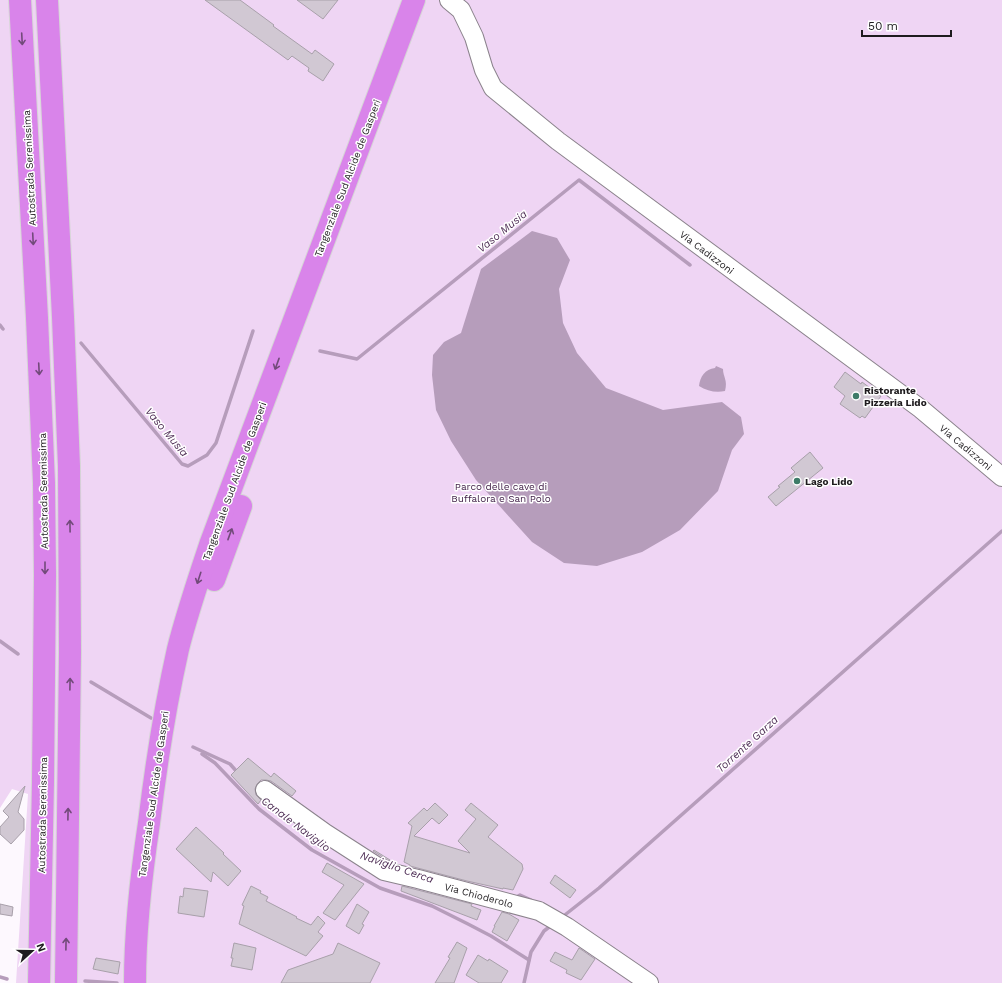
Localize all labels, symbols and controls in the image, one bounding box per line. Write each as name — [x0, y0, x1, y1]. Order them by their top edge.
scale bar — [862, 12, 951, 38]
text: 50 m — [868, 19, 898, 33]
one-way arrow — [19, 32, 26, 45]
street label: Tangenziale Sud Alcide de Gasperi — [312, 98, 383, 258]
street label: Autostrada Serenissima — [21, 109, 38, 226]
water label: Vaso Musia — [475, 207, 530, 255]
street label: Via Cadizzoni — [677, 228, 736, 276]
one-way arrow — [29, 232, 37, 245]
one-way arrow — [273, 358, 281, 370]
one-way arrow — [36, 362, 43, 375]
place label: Ristorante Pizzeria Lido — [864, 385, 927, 408]
marker: Ristorante Pizzeria Lido — [851, 391, 861, 401]
street label: Tangenziale Sud Alcide de Gasperi — [201, 401, 268, 562]
water label: Vaso Musia — [142, 405, 191, 460]
street label: Via Cadizzoni — [937, 422, 994, 472]
street label: Autostrada Serenissima — [37, 432, 50, 549]
marker: Lago Lido — [792, 476, 802, 486]
place label: Lago Lido — [805, 476, 853, 487]
park label: Parco delle cave di Buffalora e San Polo — [451, 481, 551, 504]
one-way arrow — [66, 520, 74, 533]
one-way arrow — [227, 528, 235, 540]
one-way arrow — [41, 561, 49, 574]
one-way arrow — [195, 572, 202, 585]
one-way arrow — [66, 678, 74, 691]
street label: Tangenziale Sud Alcide de Gasperi — [136, 710, 171, 878]
water label: Torrente Garza — [714, 713, 781, 776]
street label: Autostrada Serenissima — [36, 757, 49, 873]
water label: Canale Naviglio — [259, 794, 333, 855]
one-way arrow — [64, 808, 72, 821]
water label: Naviglio Cerca — [359, 849, 435, 886]
street label: Via Chioderolo — [443, 881, 514, 910]
north arrow — [12, 931, 52, 971]
one-way arrow — [63, 938, 70, 951]
text: N — [33, 941, 48, 954]

